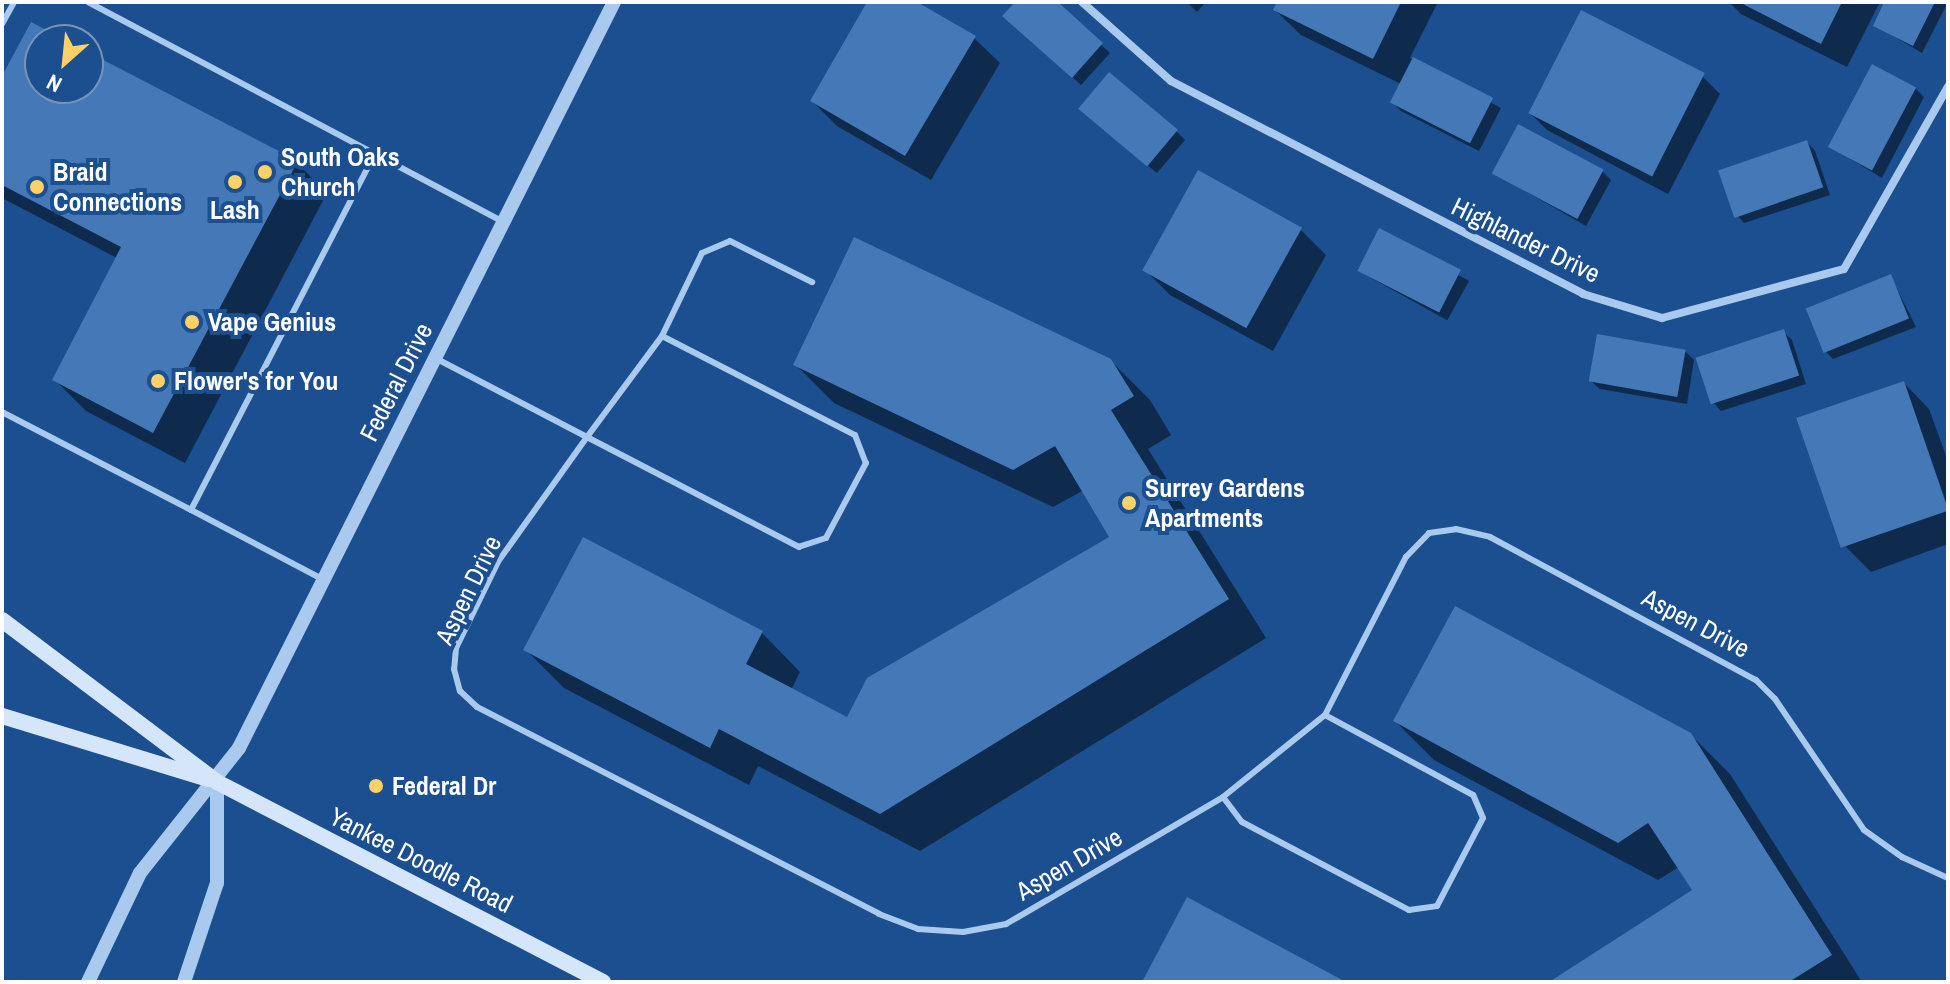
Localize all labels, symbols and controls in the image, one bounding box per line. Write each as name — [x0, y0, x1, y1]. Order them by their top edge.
north arrow — [24, 24, 104, 104]
text: N — [41, 67, 67, 100]
place label: South Oaks Church — [281, 141, 399, 202]
place label: Braid Connections — [53, 156, 182, 218]
marker: South Oaks Church — [256, 163, 274, 181]
marker: Lash — [226, 173, 244, 191]
marker: Braid Connections — [28, 178, 46, 196]
street label: Highlander Drive — [1447, 191, 1605, 289]
place label: Lash — [210, 194, 260, 226]
place label: Vape Genius — [208, 306, 336, 338]
marker: Vape Genius — [183, 313, 201, 331]
street label: Federal Drive — [353, 318, 439, 446]
place label: Flower's for You — [174, 365, 339, 397]
marker: Flower's for You — [149, 372, 167, 390]
place label: Surrey Gardens Apartments — [1145, 472, 1305, 534]
marker: Surrey Gardens Apartments — [1120, 494, 1138, 512]
street label: Aspen Drive — [428, 530, 508, 650]
street label: Aspen Drive — [1637, 582, 1755, 664]
place label: Federal Dr — [392, 770, 496, 802]
marker: Federal Dr — [367, 777, 385, 795]
street label: Yankee Doodle Road — [324, 800, 518, 920]
street label: Aspen Drive — [1010, 821, 1128, 907]

